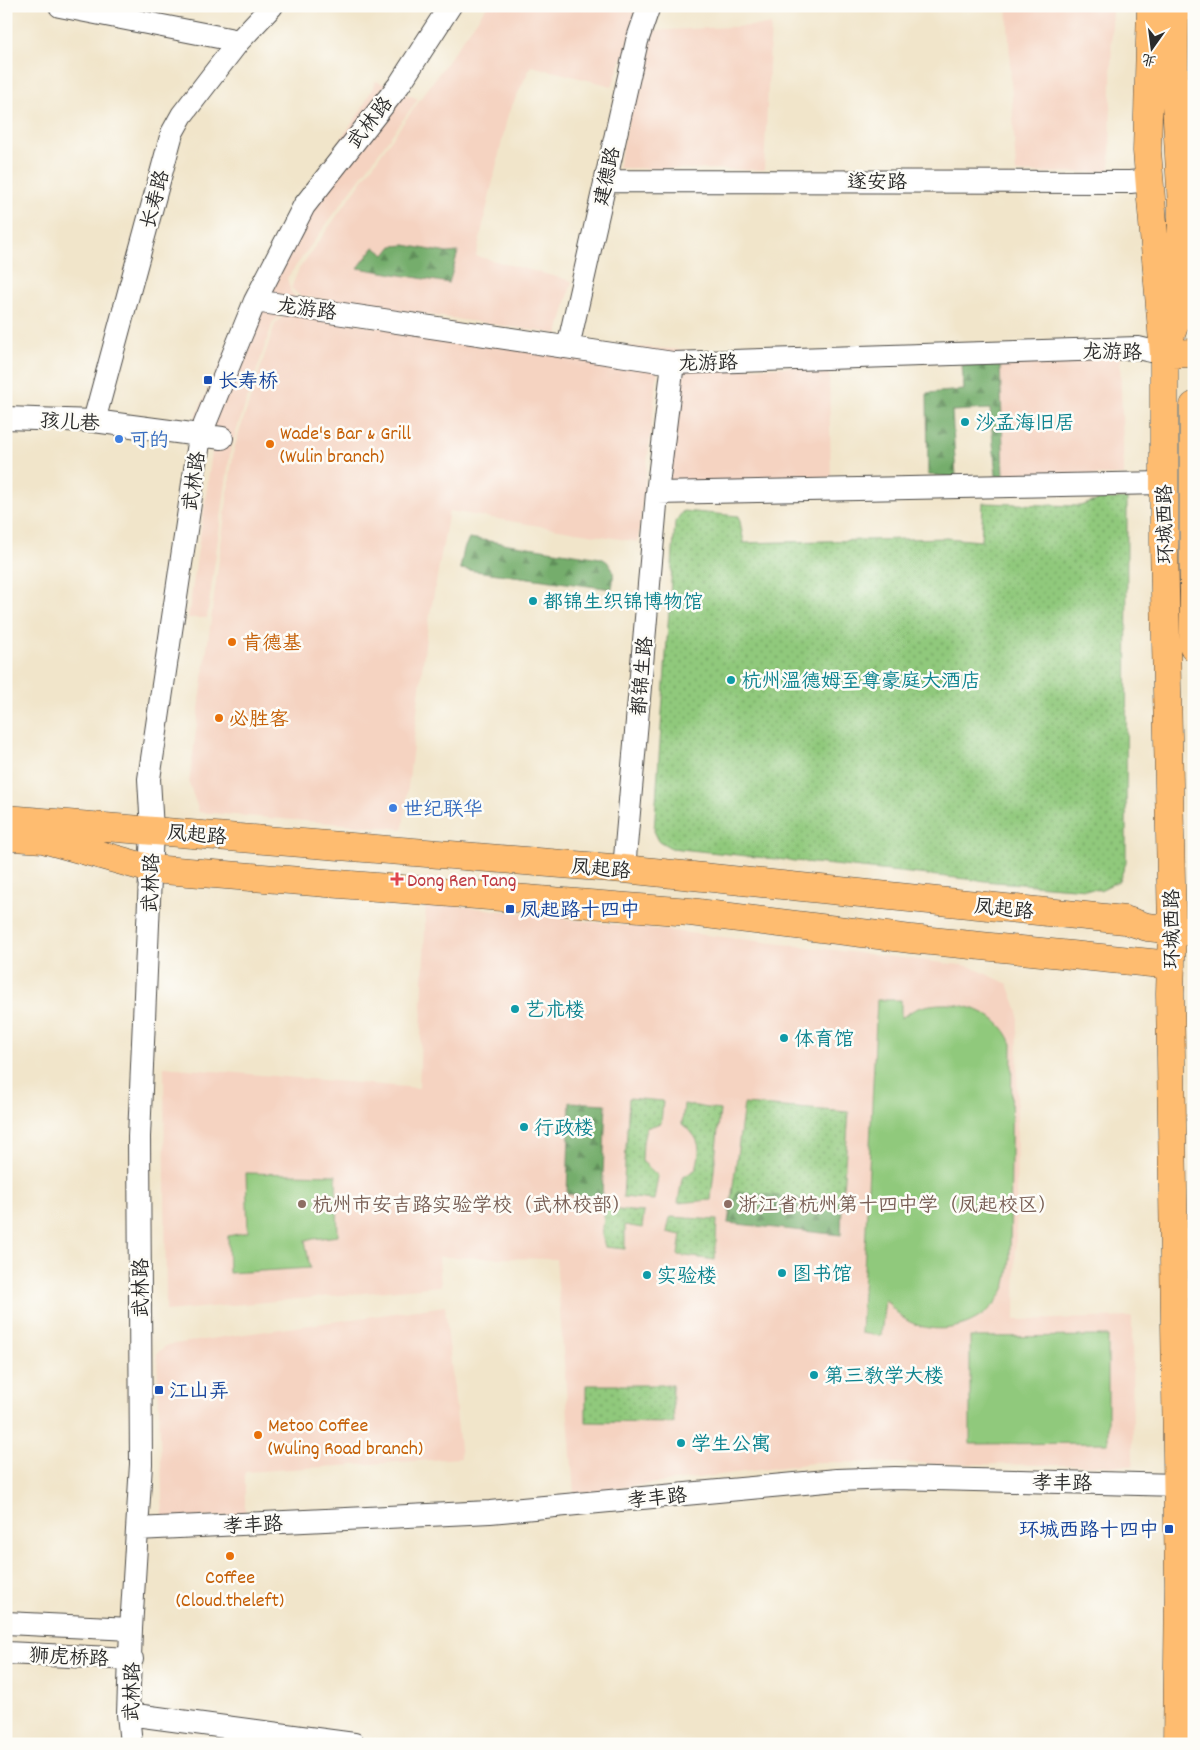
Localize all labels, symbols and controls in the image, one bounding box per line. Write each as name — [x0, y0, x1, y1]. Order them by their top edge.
north arrow — [1128, 22, 1178, 72]
text: 北 — [1140, 47, 1159, 70]
street label: 武林路 — [342, 91, 401, 156]
street label: 建德路 — [589, 143, 629, 209]
street label: 长寿路 — [136, 166, 178, 232]
street label: 遂安路 — [847, 170, 908, 198]
street label: 龙游路 — [275, 293, 339, 329]
street label: 龙游路 — [1082, 339, 1143, 369]
street label: 龙游路 — [678, 350, 739, 380]
place label: 长寿桥 — [218, 369, 278, 397]
marker: 长寿桥 — [202, 374, 214, 386]
street label: 孩儿巷 — [39, 408, 102, 440]
place label: 沙孟海旧居 — [975, 411, 1075, 439]
marker: 沙孟海旧居 — [959, 416, 971, 428]
place label: Wade's Bar & Grill (Wulin branch) — [280, 421, 411, 472]
place label: 可的 — [129, 428, 169, 456]
marker: 可的 — [113, 433, 125, 445]
marker: Wade's Bar & Grill (Wulin branch) — [264, 438, 276, 450]
street label: 武林路 — [178, 449, 214, 513]
street label: 环城西路 — [1152, 483, 1182, 564]
place label: 都锦生织锦博物馆 — [543, 590, 703, 618]
marker: 都锦生织锦博物馆 — [527, 595, 539, 607]
place label: 肯德基 — [242, 631, 302, 659]
street label: 都锦生路 — [627, 634, 662, 717]
marker: 肯德基 — [226, 636, 238, 648]
place label: 杭州温德姆至尊豪庭大酒店 — [741, 669, 981, 697]
marker: 杭州温德姆至尊豪庭大酒店 — [725, 674, 737, 686]
place label: 必胜客 — [229, 707, 289, 735]
marker: 必胜客 — [213, 712, 225, 724]
place label: 世纪联华 — [403, 797, 483, 825]
marker: 世纪联华 — [387, 802, 399, 814]
street label: 凤起路 — [166, 820, 229, 854]
street label: 武林路 — [138, 852, 168, 914]
street label: 凤起路 — [570, 854, 633, 888]
place label: Dong Ren Tang — [407, 868, 517, 896]
marker: Dong Ren Tang — [391, 873, 403, 885]
street label: 环城西路 — [1160, 888, 1188, 969]
street label: 凤起路 — [972, 894, 1036, 928]
place label: 凤起路十四中 — [520, 898, 640, 926]
marker: 凤起路十四中 — [504, 903, 516, 915]
place label: 艺术楼 — [525, 998, 585, 1026]
marker: 艺术楼 — [509, 1003, 521, 1015]
place label: 体育馆 — [794, 1027, 854, 1055]
marker: 体育馆 — [778, 1032, 790, 1044]
place label: 行政楼 — [534, 1116, 594, 1144]
marker: 行政楼 — [518, 1121, 530, 1133]
place label: 杭州市安吉路实验学校（武林校部） — [312, 1193, 632, 1221]
place label: 浙江省杭州第十四中学（凤起校区） — [738, 1193, 1058, 1221]
marker: 杭州市安吉路实验学校（武林校部） — [296, 1198, 308, 1210]
marker: 浙江省杭州第十四中学（凤起校区） — [722, 1198, 734, 1210]
street label: 武林路 — [129, 1257, 157, 1318]
place label: 图书馆 — [792, 1262, 852, 1290]
place label: 实验楼 — [657, 1264, 717, 1292]
marker: 图书馆 — [776, 1267, 788, 1279]
marker: 实验楼 — [641, 1269, 653, 1281]
place label: 第三教学大楼 — [824, 1364, 944, 1392]
marker: 第三教学大楼 — [808, 1369, 820, 1381]
place label: 江山弄 — [169, 1379, 229, 1407]
marker: 江山弄 — [153, 1384, 165, 1396]
place label: Metoo Coffee (Wuling Road branch) — [268, 1413, 423, 1464]
marker: Metoo Coffee (Wuling Road branch) — [252, 1429, 264, 1441]
place label: 学生公寓 — [691, 1432, 771, 1460]
marker: 学生公寓 — [675, 1437, 687, 1449]
street label: 孝丰路 — [1032, 1470, 1093, 1500]
street label: 孝丰路 — [626, 1483, 690, 1517]
street label: 孝丰路 — [222, 1511, 285, 1543]
place label: 环城西路十四中 — [1019, 1518, 1159, 1546]
marker: 环城西路十四中 — [1163, 1523, 1175, 1535]
marker: Coffee (Cloud.theleft) — [224, 1550, 236, 1562]
place label: Coffee (Cloud.theleft) — [176, 1565, 284, 1616]
street label: 狮虎桥路 — [28, 1643, 111, 1675]
street label: 武林路 — [119, 1661, 149, 1722]

